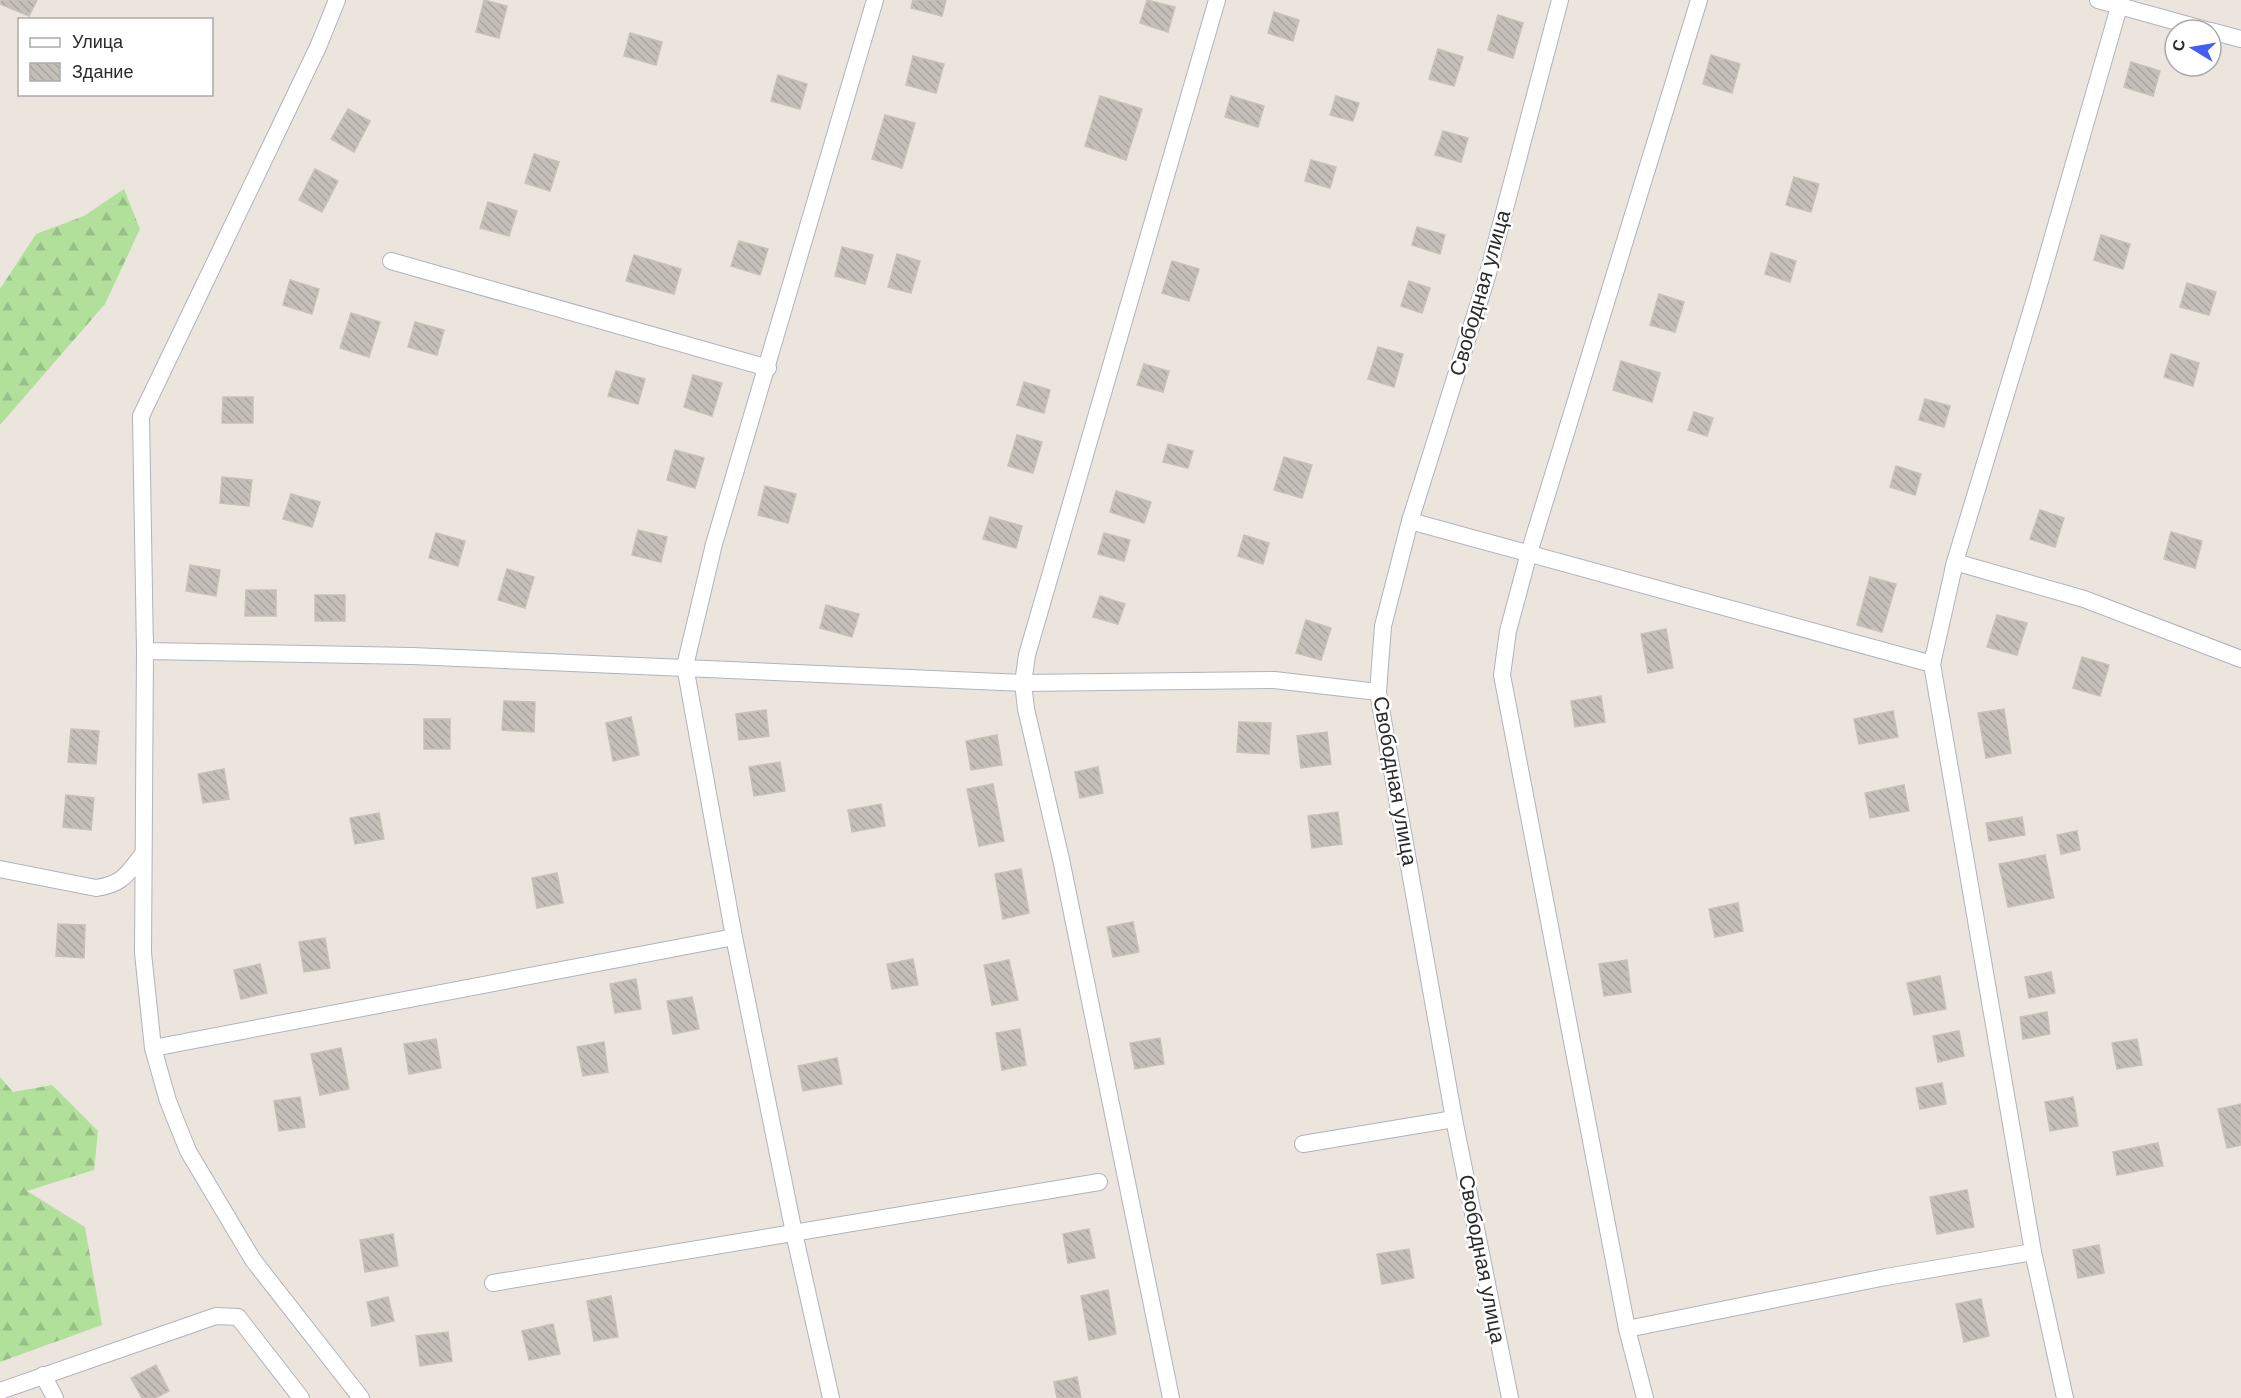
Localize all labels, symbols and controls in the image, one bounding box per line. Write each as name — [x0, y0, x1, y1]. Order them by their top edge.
legend — [18, 18, 213, 96]
north arrow — [2163, 18, 2223, 78]
text: Улица — [72, 32, 124, 52]
text: С — [2169, 38, 2188, 53]
text: Здание — [72, 62, 133, 82]
street label: Свободная улица — [1445, 207, 1514, 378]
street label: Свободная улица — [1369, 694, 1422, 868]
street label: Свободная улица — [1455, 1173, 1510, 1346]

